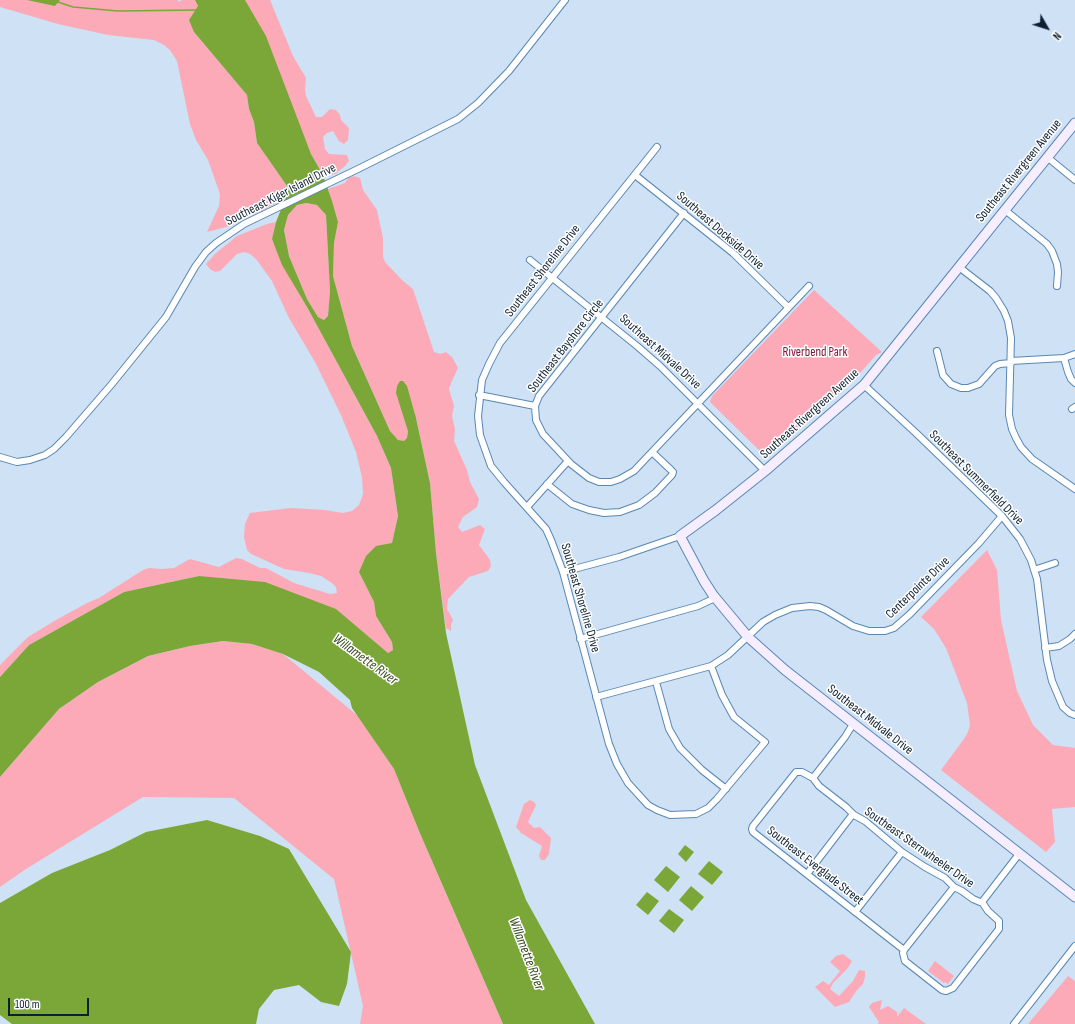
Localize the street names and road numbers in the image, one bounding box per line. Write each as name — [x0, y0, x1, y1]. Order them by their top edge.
street label: Southeast Rivergreen Avenue — [973, 117, 1065, 225]
street label: Southeast Kiger Island Drive — [223, 160, 339, 230]
street label: Southeast Dockside Drive — [673, 189, 767, 273]
street label: Southeast Shoreline Drive — [502, 222, 584, 320]
street label: Southeast Bayshore Circle — [525, 296, 607, 396]
street label: Southeast Midvale Drive — [616, 311, 704, 393]
street label: Southeast Rivergreen Avenue — [757, 366, 863, 462]
street label: Southeast Summerfield Drive — [926, 428, 1026, 528]
street label: Southeast Shoreline Drive — [557, 542, 603, 654]
street label: Centerpointe Drive — [883, 554, 953, 622]
street label: Southeast Midvale Drive — [824, 682, 916, 758]
street label: Southeast Sternwheeler Drive — [861, 804, 977, 892]
street label: Southeast Everglade Street — [764, 823, 866, 909]

